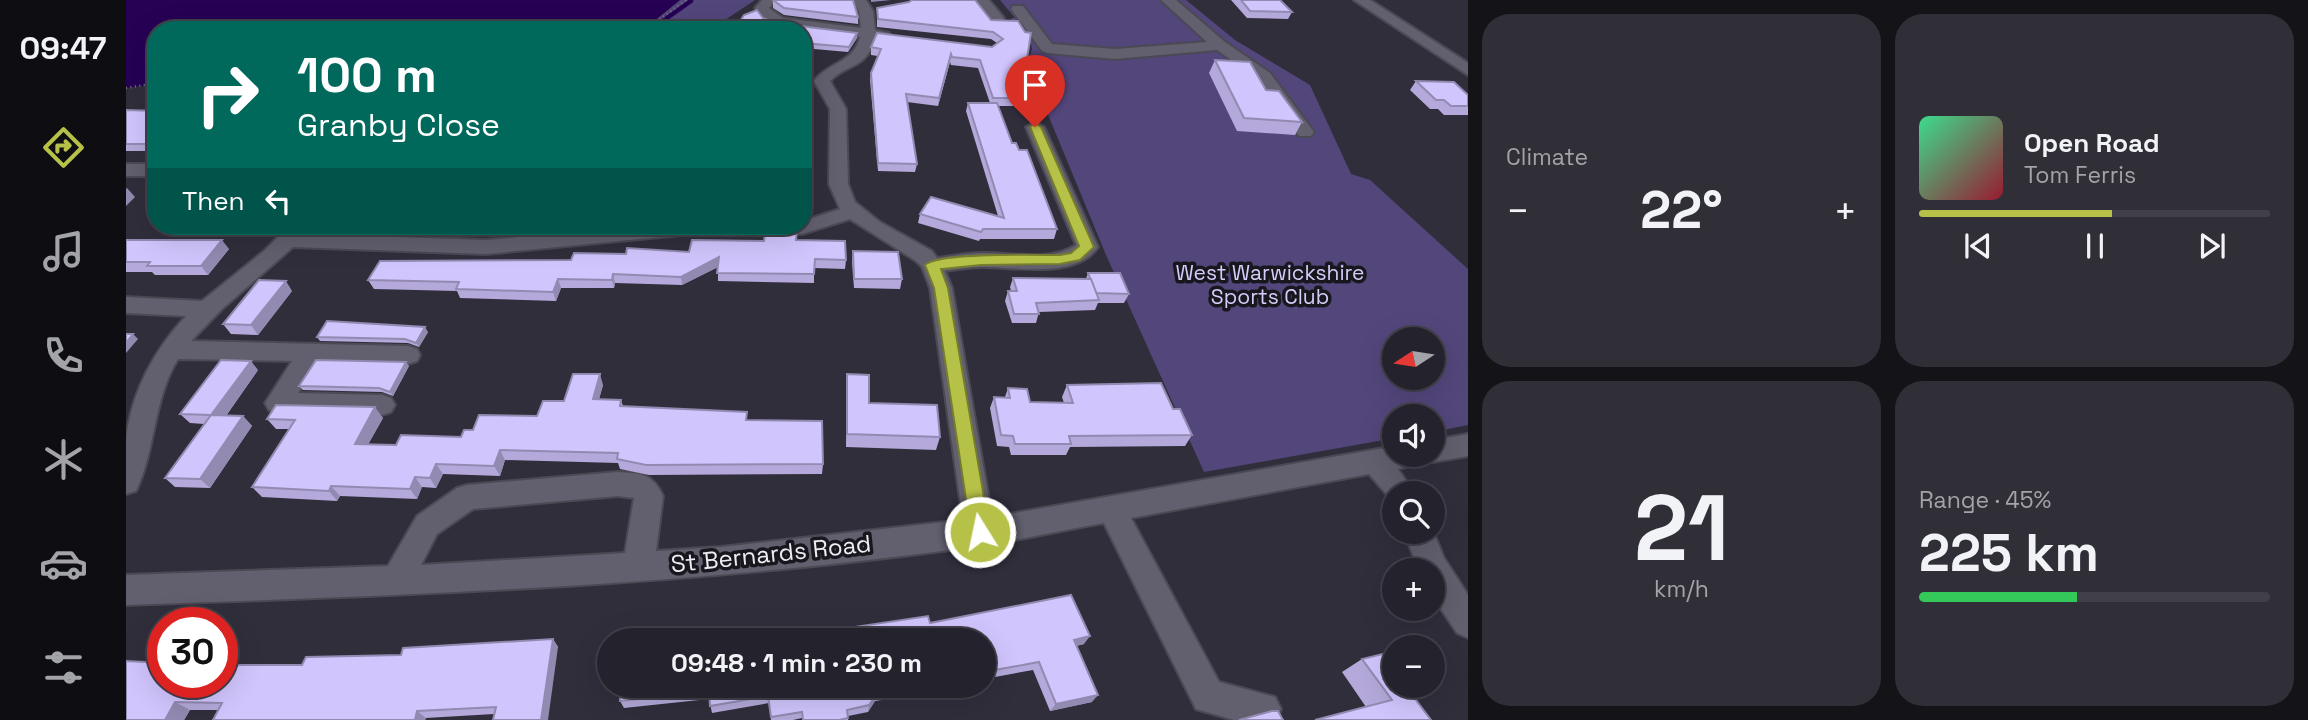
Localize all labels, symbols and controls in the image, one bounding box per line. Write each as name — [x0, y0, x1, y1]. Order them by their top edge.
text: 09:47 — [20, 28, 106, 68]
text: 100 m — [297, 44, 437, 106]
icon: right — [182, 49, 273, 140]
pin — [1005, 55, 1065, 127]
icon: arrive — [1016, 66, 1054, 104]
text: Granby Close — [297, 105, 500, 145]
icon: directions — [39, 123, 88, 172]
text: Open Road — [2024, 126, 2160, 160]
text: Climate — [1506, 142, 1588, 172]
text: Tom Ferris — [2024, 160, 2136, 190]
text: 22° — [1640, 177, 1723, 243]
icon: left — [259, 182, 297, 220]
text: Then — [182, 184, 245, 218]
text: − — [1506, 187, 1530, 235]
text: + — [1833, 187, 1857, 235]
icon: music — [39, 227, 88, 276]
icon: previous — [1959, 227, 1997, 265]
icon: pause — [2076, 227, 2114, 265]
icon: next — [2193, 227, 2231, 265]
park label: West Warwickshire Sports Club — [1175, 259, 1365, 310]
north arrow — [1382, 327, 1446, 390]
map controls — [1382, 327, 1445, 698]
icon: phone — [39, 331, 88, 380]
button: sound — [1382, 404, 1445, 467]
icon: climate — [39, 435, 88, 484]
text: 21 — [1634, 470, 1729, 587]
button: search — [1382, 481, 1445, 544]
text: Range · 45% — [1919, 485, 2051, 515]
position arrow — [943, 495, 1017, 569]
text: 225 km — [1919, 520, 2099, 586]
street label: St Bernards Road — [669, 528, 873, 579]
icon: car — [39, 539, 88, 588]
button: + — [1382, 558, 1445, 621]
text: km/h — [1654, 574, 1709, 604]
speed limit sign: 30 — [147, 607, 238, 698]
button: − — [1382, 635, 1445, 698]
icon: filters — [39, 643, 88, 692]
text: 09:48 · 1 min · 230 m — [671, 646, 922, 680]

